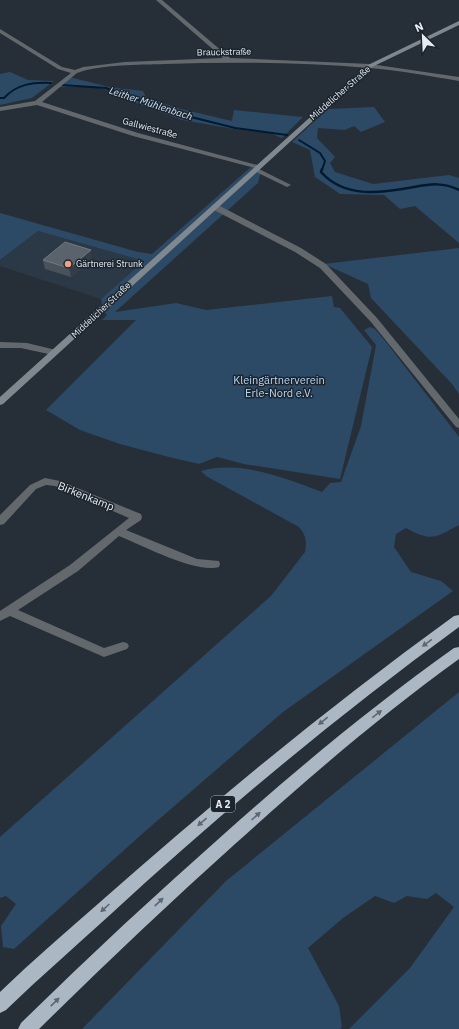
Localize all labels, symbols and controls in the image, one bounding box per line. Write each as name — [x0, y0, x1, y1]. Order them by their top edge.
north arrow — [403, 16, 443, 56]
text: N — [412, 19, 425, 35]
street label: Brauckstraße — [197, 46, 251, 57]
street label: Middelicher Straße — [307, 63, 372, 122]
water label: Leither Mühlenbach — [107, 84, 195, 123]
street label: Gallwiestraße — [122, 115, 179, 140]
place label: Gärtnerei Strunk — [76, 258, 143, 269]
marker: Gärtnerei Strunk — [63, 259, 73, 269]
street label: Middelicher Straße — [69, 279, 133, 340]
park label: Kleingärtnerverein Erle-Nord e.V. — [233, 373, 325, 400]
street label: Birkenkamp — [56, 478, 116, 514]
one-way arrow — [422, 639, 433, 647]
one-way arrow — [371, 710, 382, 718]
one-way arrow — [318, 716, 329, 725]
road number: A 2 — [211, 796, 235, 812]
one-way arrow — [250, 811, 261, 820]
one-way arrow — [197, 818, 207, 827]
one-way arrow — [154, 898, 164, 907]
one-way arrow — [100, 903, 110, 913]
one-way arrow — [50, 997, 60, 1007]

